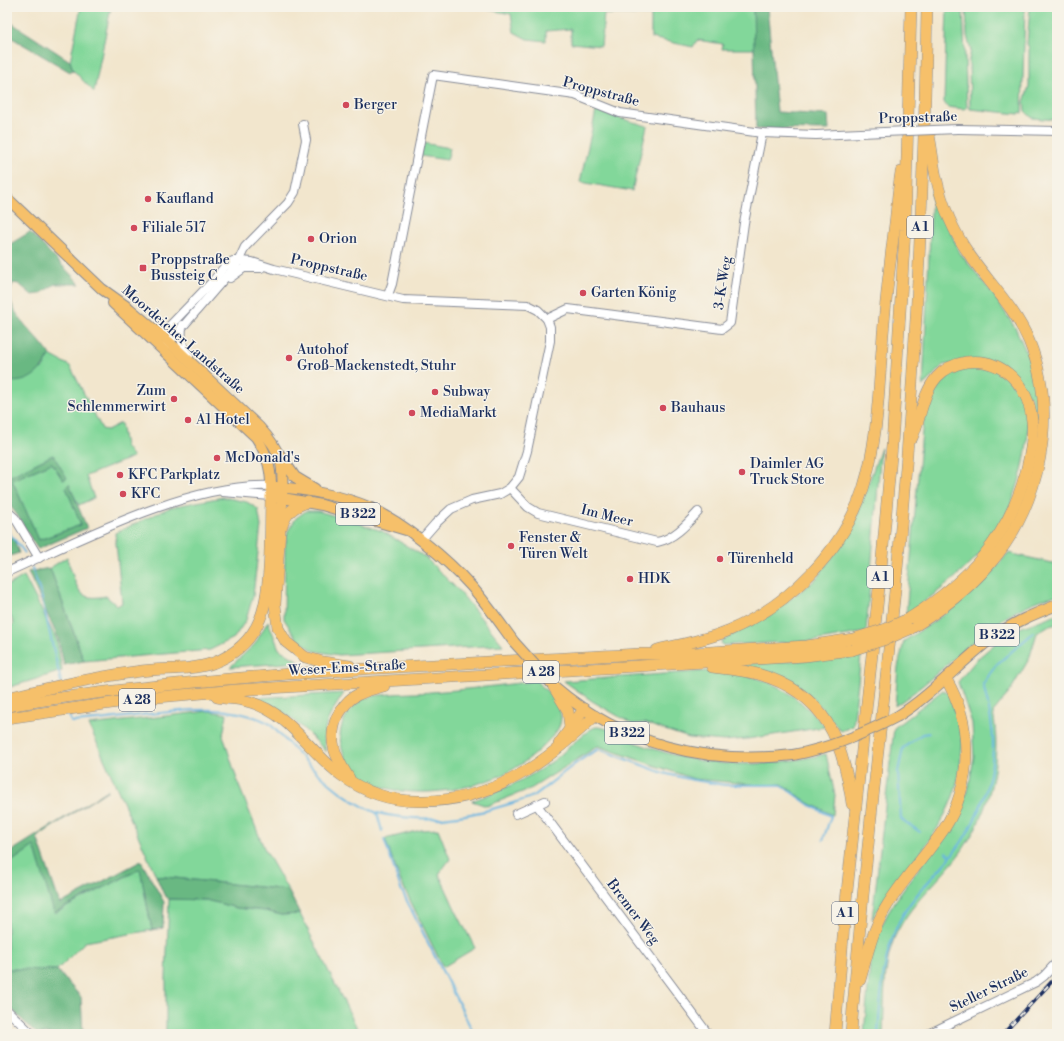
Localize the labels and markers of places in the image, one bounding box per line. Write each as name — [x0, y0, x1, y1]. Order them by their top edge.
place label: Berger — [353, 96, 397, 114]
marker: Berger — [341, 100, 351, 110]
place label: Kaufland — [156, 190, 214, 208]
marker: Kaufland — [143, 194, 153, 204]
place label: Filiale 517 — [142, 219, 206, 237]
marker: Filiale 517 — [129, 223, 139, 233]
place label: Orion — [319, 230, 358, 248]
marker: Orion — [306, 234, 316, 244]
place label: Proppstraße Bussteig C — [150, 251, 230, 285]
marker: Proppstraße Bussteig C — [138, 263, 148, 273]
place label: Garten König — [591, 284, 677, 302]
marker: Garten König — [578, 288, 588, 298]
place label: Autohof Groß-Mackenstedt, Stuhr — [296, 341, 456, 375]
marker: Autohof Groß-Mackenstedt, Stuhr — [284, 353, 294, 363]
place label: Zum Schlemmerwirt — [68, 382, 166, 416]
place label: Subway — [443, 383, 491, 401]
marker: Subway — [430, 387, 440, 397]
marker: Zum Schlemmerwirt — [169, 394, 179, 404]
place label: Bauhaus — [670, 399, 725, 417]
marker: Bauhaus — [658, 403, 668, 413]
place label: MediaMarkt — [420, 404, 497, 422]
marker: MediaMarkt — [407, 408, 417, 418]
place label: A1 Hotel — [195, 411, 250, 429]
marker: A1 Hotel — [183, 415, 193, 425]
place label: McDonald's — [225, 449, 300, 467]
marker: McDonald's — [212, 453, 222, 463]
place label: Daimler AG Truck Store — [750, 455, 825, 489]
place label: KFC Parkplatz — [128, 466, 220, 484]
marker: Daimler AG Truck Store — [737, 467, 747, 477]
marker: KFC Parkplatz — [115, 470, 125, 480]
place label: KFC — [131, 485, 160, 503]
marker: KFC — [118, 489, 128, 499]
place label: Fenster & Türen Welt — [519, 529, 588, 563]
marker: Fenster & Türen Welt — [506, 541, 516, 551]
place label: Türenheld — [728, 550, 794, 568]
marker: Türenheld — [715, 554, 725, 564]
place label: HDK — [638, 570, 671, 588]
marker: HDK — [625, 574, 635, 584]

